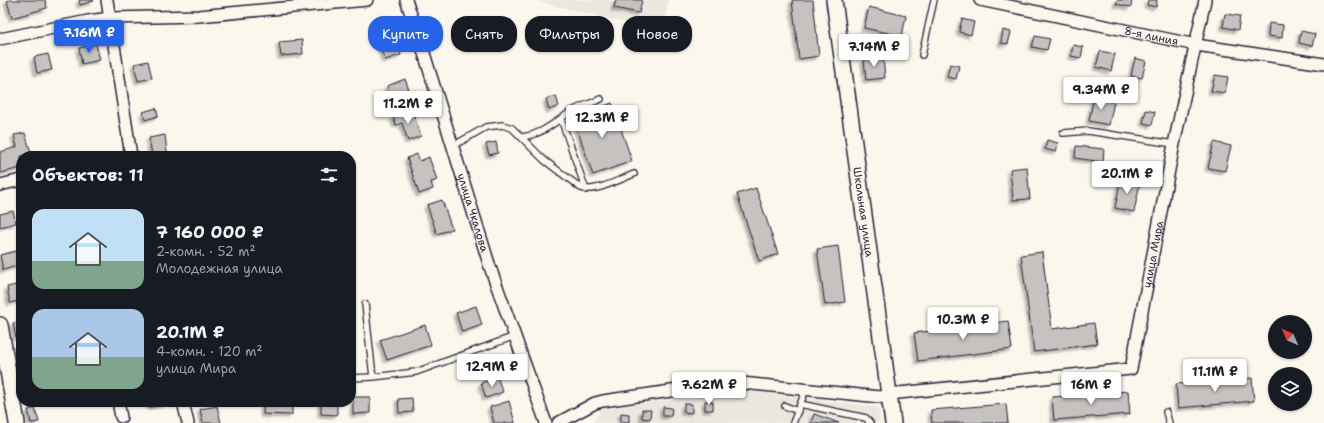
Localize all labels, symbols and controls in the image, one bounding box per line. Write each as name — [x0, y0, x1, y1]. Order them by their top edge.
chip: Купить — [368, 16, 443, 52]
chip: Снять — [451, 16, 517, 52]
chip: Фильтры — [525, 16, 614, 52]
chip: Новое — [622, 16, 692, 52]
pin: 7.16M ₽ — [52, 20, 126, 54]
street label: 8-я линия — [1123, 23, 1180, 49]
text: 7.16M ₽ — [63, 24, 115, 41]
pin: 7.14M ₽ — [837, 34, 911, 68]
text: 7.14M ₽ — [848, 38, 900, 55]
pin: 9.34M ₽ — [1064, 77, 1138, 111]
text: 9.34M ₽ — [1072, 81, 1130, 98]
pin: 11.2M ₽ — [371, 91, 445, 125]
text: 11.2M ₽ — [383, 95, 433, 112]
pin: 12.3M ₽ — [565, 105, 639, 139]
text: 12.3M ₽ — [575, 109, 629, 126]
pin: 20.1M ₽ — [1090, 161, 1164, 195]
text: Объектов: 11 — [32, 164, 144, 186]
icon: filters — [318, 164, 340, 186]
text: 20.1M ₽ — [1101, 165, 1153, 182]
street label: Школьная улица — [850, 166, 877, 258]
street label: улица Чкалова — [454, 171, 492, 254]
street label: улица Мира — [1139, 219, 1167, 289]
text: 7 160 000 ₽ — [156, 221, 264, 243]
icon: home — [64, 225, 112, 273]
text: 2-комн. · 52 m² — [156, 243, 255, 260]
text: Молодежная улица — [156, 260, 283, 277]
pin: 10.3M ₽ — [926, 307, 1000, 341]
text: 10.3M ₽ — [936, 311, 990, 328]
north arrow — [1268, 315, 1312, 359]
map controls — [1268, 315, 1312, 411]
text: 20.1M ₽ — [156, 321, 225, 343]
icon: home — [64, 325, 112, 373]
text: 4-комн. · 120 m² — [156, 343, 263, 360]
pin: 12.9M ₽ — [455, 354, 529, 388]
text: 12.9M ₽ — [466, 358, 518, 375]
pin: 11.1M ₽ — [1178, 359, 1252, 393]
text: улица Мира — [156, 360, 236, 377]
text: 11.1M ₽ — [1192, 363, 1238, 380]
button: layers — [1268, 367, 1312, 411]
pin: 7.62M ₽ — [672, 372, 746, 406]
pin: 16M ₽ — [1063, 372, 1119, 406]
text: 7.62M ₽ — [681, 376, 737, 393]
text: 16M ₽ — [1070, 376, 1112, 393]

